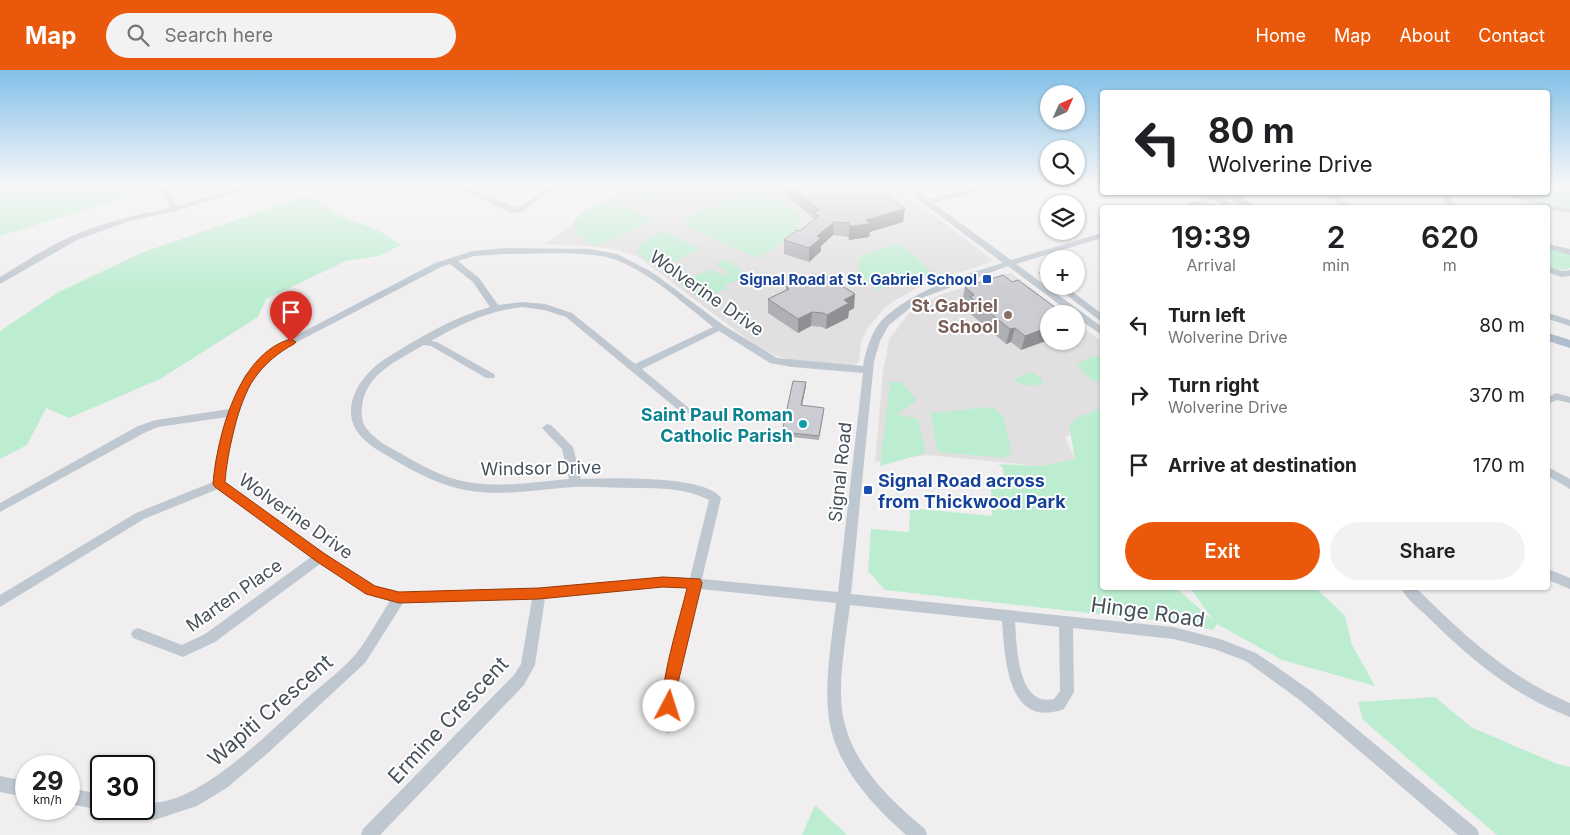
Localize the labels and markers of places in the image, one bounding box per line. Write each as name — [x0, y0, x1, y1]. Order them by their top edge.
place label: Signal Road at St. Gabriel School — [739, 270, 977, 289]
marker: Signal Road at St. Gabriel School — [981, 273, 993, 285]
pin — [270, 291, 312, 342]
place label: St.Gabriel School — [911, 295, 998, 337]
marker: St.Gabriel School — [1002, 309, 1014, 321]
place label: Saint Paul Roman Catholic Parish — [641, 404, 793, 446]
marker: Saint Paul Roman Catholic Parish — [797, 418, 809, 430]
place label: Signal Road across from Thickwood Park — [878, 470, 1066, 512]
marker: Signal Road across from Thickwood Park — [862, 484, 874, 496]

